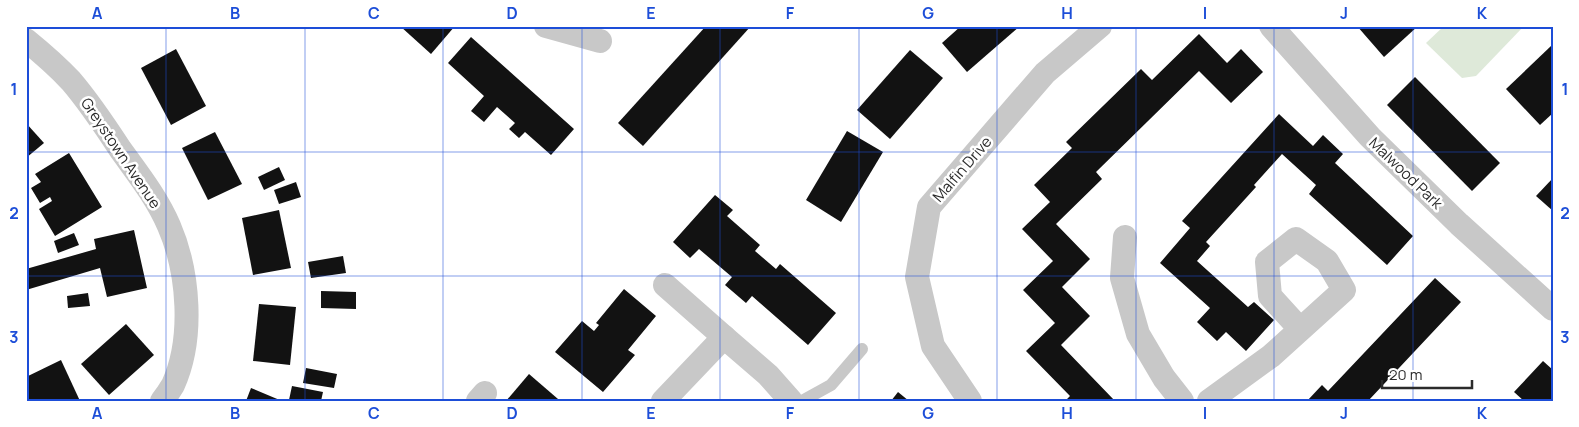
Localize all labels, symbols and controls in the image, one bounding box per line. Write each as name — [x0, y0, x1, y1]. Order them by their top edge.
text: A — [92, 2, 103, 24]
text: B — [230, 2, 240, 24]
text: C — [368, 2, 380, 24]
text: D — [506, 2, 518, 24]
text: E — [646, 2, 656, 24]
text: F — [786, 2, 795, 24]
text: G — [922, 2, 934, 24]
text: H — [1061, 2, 1073, 24]
text: I — [1203, 2, 1207, 24]
text: J — [1340, 2, 1348, 24]
text: K — [1477, 2, 1488, 24]
text: 1 — [10, 78, 18, 100]
text: 1 — [1561, 78, 1569, 100]
street label: Greystown Avenue — [76, 94, 166, 213]
street label: Malfin Drive — [928, 132, 996, 206]
street label: Malwood Park — [1364, 132, 1448, 214]
text: 2 — [9, 202, 19, 224]
text: 2 — [1560, 202, 1570, 224]
text: 3 — [9, 326, 19, 348]
text: 3 — [1560, 326, 1570, 348]
scale bar — [1382, 357, 1472, 389]
text: 20 m — [1389, 364, 1422, 385]
text: A — [92, 402, 103, 424]
text: B — [230, 402, 240, 424]
text: C — [368, 402, 380, 424]
text: D — [506, 402, 518, 424]
text: E — [646, 402, 656, 424]
text: F — [786, 402, 795, 424]
text: G — [922, 402, 934, 424]
text: H — [1061, 402, 1073, 424]
text: I — [1203, 402, 1207, 424]
text: J — [1340, 402, 1348, 424]
text: K — [1477, 402, 1488, 424]

